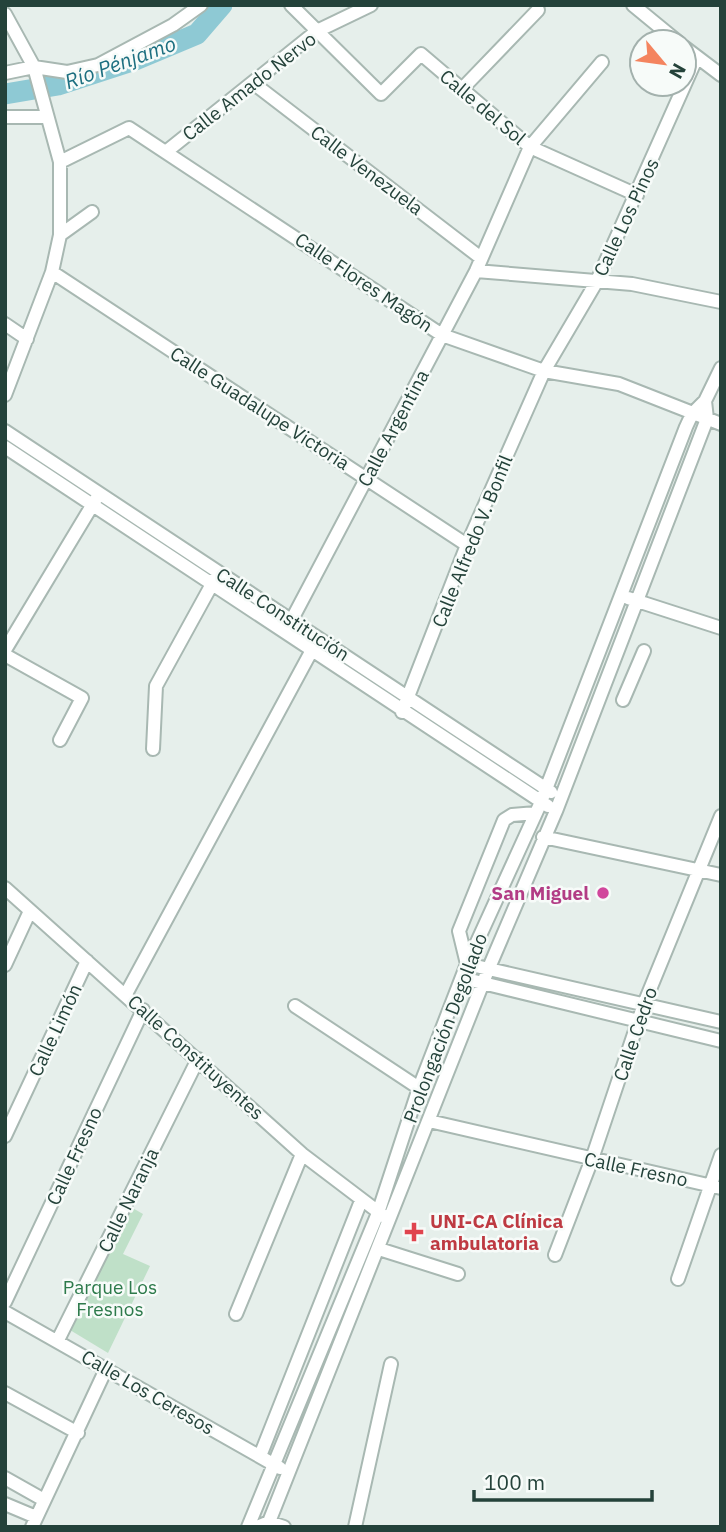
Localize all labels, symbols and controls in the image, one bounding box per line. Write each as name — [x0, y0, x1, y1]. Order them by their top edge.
street label: Calle Amado Nervo — [177, 26, 321, 146]
north arrow — [628, 28, 698, 98]
water label: Río Pénjamo — [60, 29, 180, 95]
text: N — [664, 59, 692, 83]
street label: Calle del Sol — [435, 64, 531, 150]
street label: Calle Venezuela — [306, 120, 428, 220]
street label: Calle Los Pinos — [588, 154, 664, 280]
street label: Calle Flores Magón — [290, 227, 438, 337]
street label: Calle Guadalupe Victoria — [166, 341, 354, 475]
street label: Calle Argentina — [352, 365, 434, 491]
street label: Calle Alfredo V. Bonfil — [426, 451, 518, 631]
street label: Calle Constitución — [212, 562, 354, 666]
place label: San Miguel — [491, 881, 589, 905]
marker: San Miguel — [595, 885, 611, 901]
street label: Prolongación Degollado — [398, 930, 492, 1126]
street label: Calle Limón — [23, 980, 87, 1080]
street label: Calle Cedro — [608, 984, 662, 1084]
street label: Calle Constituyentes — [123, 989, 269, 1125]
street label: Calle Fresno — [41, 1103, 107, 1209]
street label: Calle Naranja — [92, 1144, 164, 1256]
street label: Calle Fresno — [582, 1146, 690, 1192]
place label: UNI-CA Clínica ambulatoria — [430, 1209, 563, 1255]
marker: UNI-CA Clínica ambulatoria — [404, 1222, 424, 1242]
park label: Parque Los Fresnos — [63, 1275, 157, 1321]
street label: Calle Los Ceresos — [77, 1344, 219, 1440]
scale bar — [474, 1458, 652, 1502]
text: 100 m — [484, 1468, 545, 1496]

